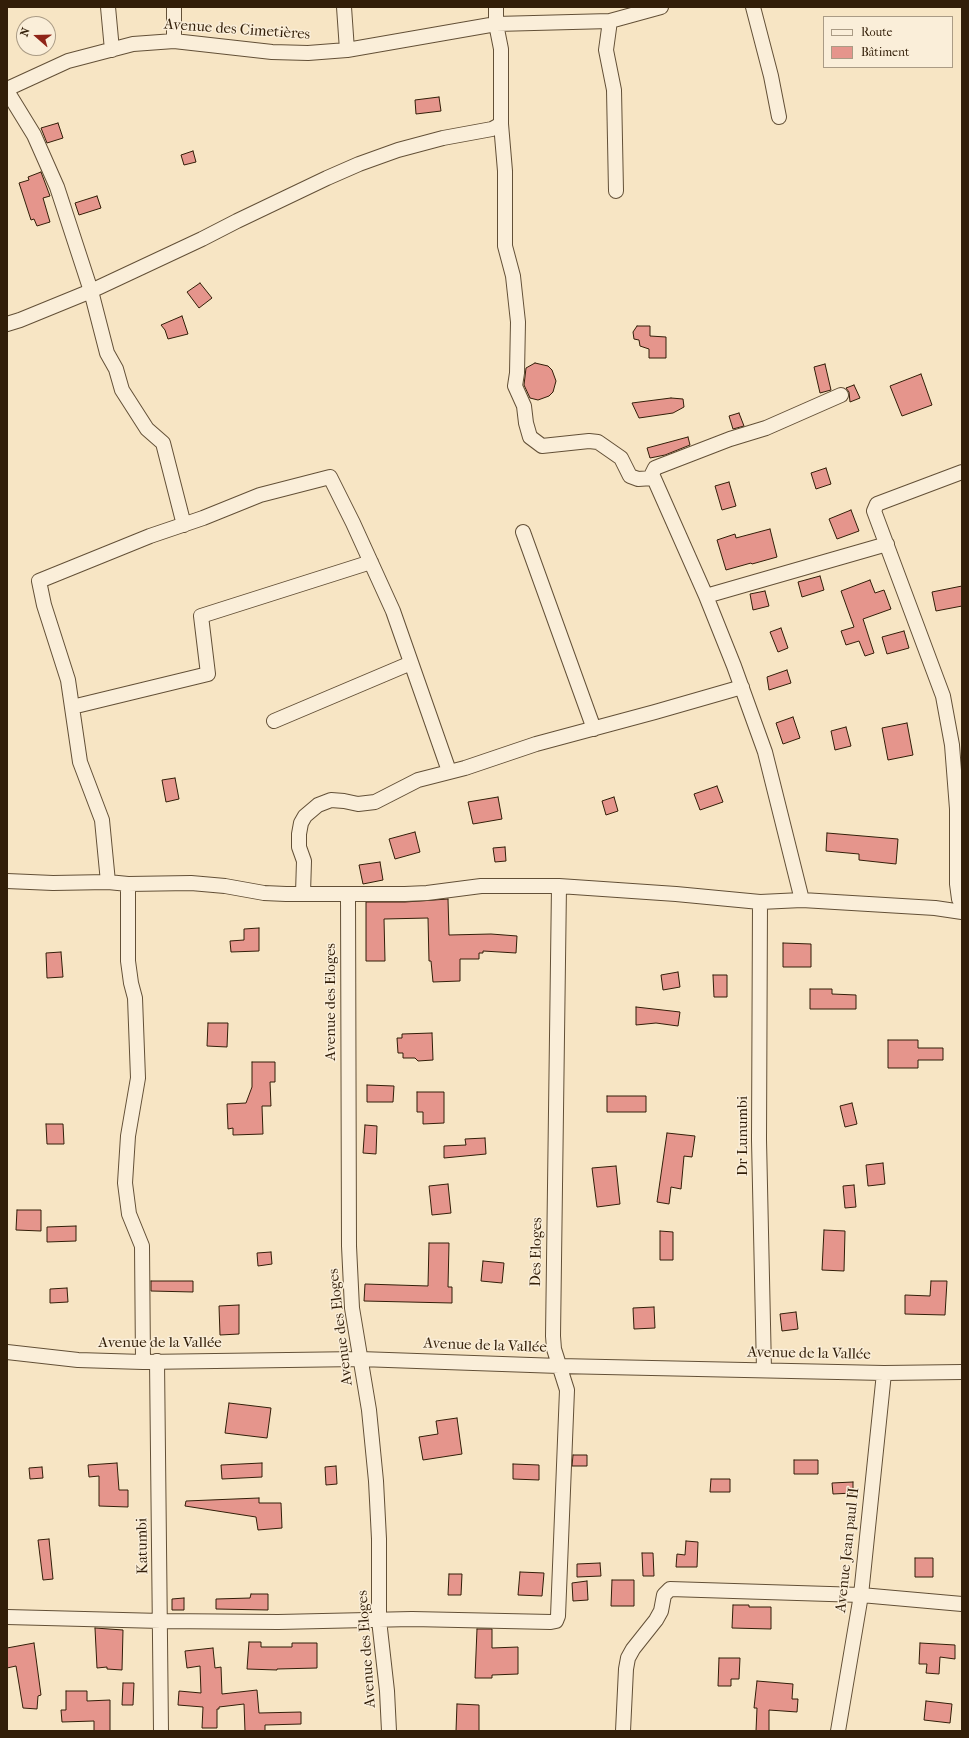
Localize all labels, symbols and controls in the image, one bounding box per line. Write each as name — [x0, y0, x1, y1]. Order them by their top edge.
north arrow — [16, 16, 56, 56]
street label: Avenue des Cimetières — [163, 16, 311, 44]
legend — [823, 16, 953, 68]
text: Route — [861, 25, 893, 39]
text: N — [18, 26, 33, 38]
text: Bâtiment — [861, 45, 909, 59]
street label: Avenue des Eloges — [322, 943, 340, 1061]
street label: Dr Lunumbi — [734, 1096, 752, 1176]
street label: Des Eloges — [527, 1217, 547, 1287]
street label: Avenue des Eloges — [325, 1267, 357, 1387]
street label: Avenue de la Vallée — [98, 1334, 222, 1352]
street label: Avenue de la Vallée — [423, 1335, 547, 1357]
street label: Avenue de la Vallée — [747, 1344, 871, 1364]
street label: Avenue Jean paul II — [832, 1486, 864, 1614]
street label: Katumbi — [134, 1518, 152, 1574]
street label: Avenue des Eloges — [354, 1590, 380, 1708]

